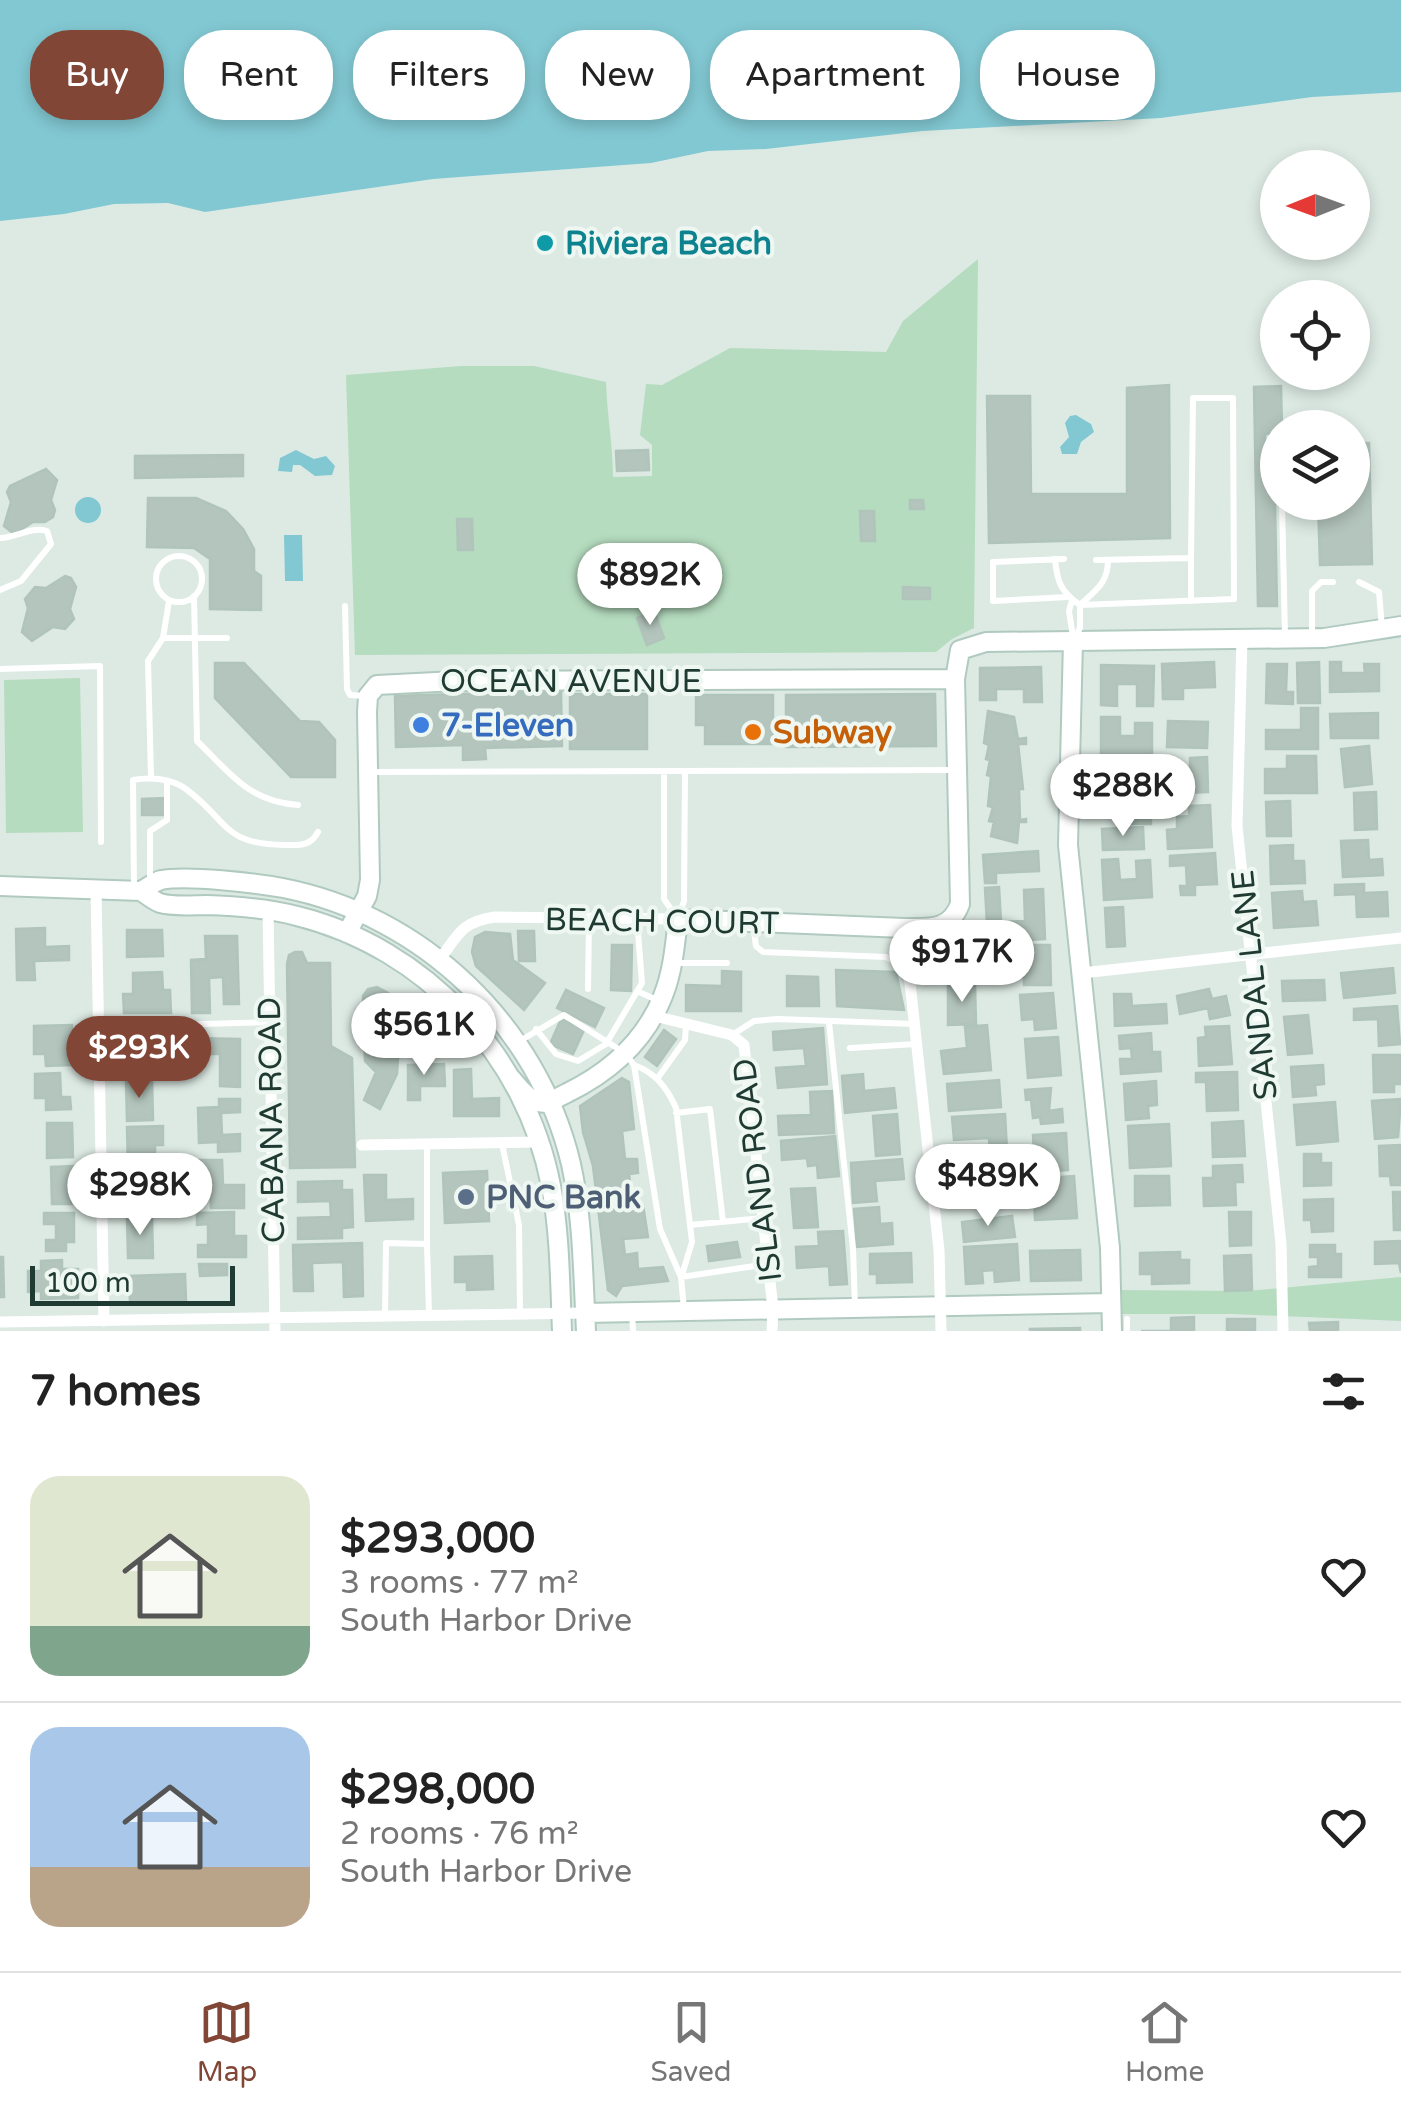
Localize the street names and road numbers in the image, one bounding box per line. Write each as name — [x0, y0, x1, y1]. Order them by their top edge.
street label: OCEAN AVENUE — [440, 663, 702, 701]
street label: SANDAL LANE — [1224, 868, 1286, 1102]
street label: BEACH COURT — [544, 901, 780, 943]
street label: CABANA ROAD — [251, 997, 293, 1243]
street label: ISLAND ROAD — [725, 1056, 791, 1284]

